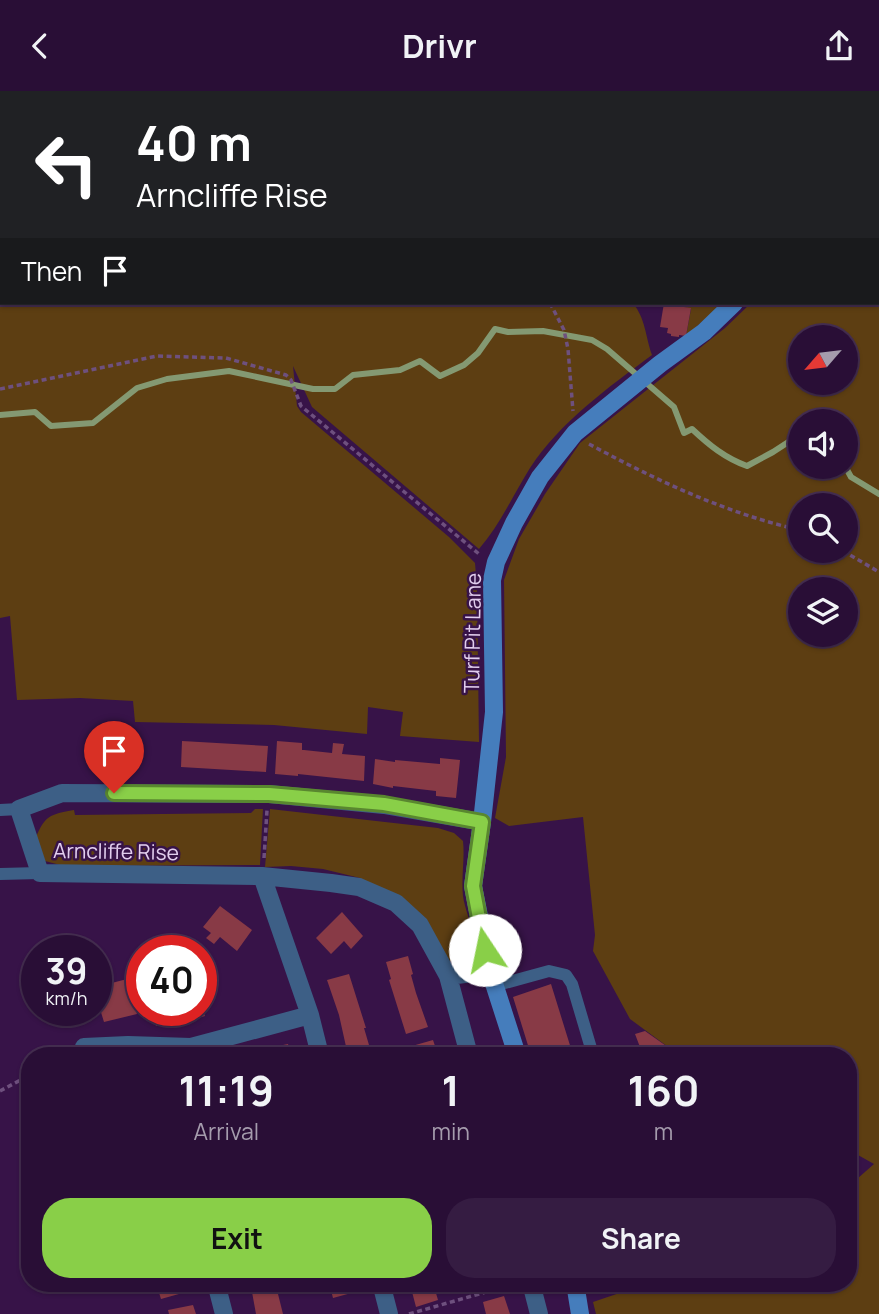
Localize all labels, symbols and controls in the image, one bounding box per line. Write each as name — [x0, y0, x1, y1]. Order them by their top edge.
text: Drivr — [402, 24, 477, 68]
icon: back — [21, 27, 59, 65]
icon: share — [820, 27, 858, 65]
text: 40 m — [136, 109, 252, 176]
icon: left — [21, 119, 112, 210]
text: Arncliffe Rise — [136, 173, 328, 217]
icon: arrive — [96, 252, 134, 290]
text: Then — [21, 253, 82, 289]
north arrow — [788, 325, 858, 395]
map controls — [788, 325, 858, 647]
button: sound — [788, 409, 858, 479]
button: search — [788, 493, 858, 563]
street label: Turf Pit Lane — [457, 573, 487, 693]
button: layers — [788, 577, 858, 647]
pin — [84, 721, 144, 793]
icon: arrive — [95, 732, 133, 770]
street label: Arncliffe Rise — [53, 836, 179, 866]
position arrow — [448, 913, 522, 987]
speed limit sign: 40 — [126, 935, 217, 1026]
text: 39 — [45, 947, 88, 995]
text: km/h — [46, 986, 87, 1010]
text: 11:19 — [178, 1061, 274, 1119]
text: 1 — [442, 1061, 460, 1119]
text: 160 — [627, 1061, 700, 1119]
text: Arrival — [193, 1115, 259, 1147]
text: min — [432, 1115, 470, 1147]
text: m — [654, 1115, 673, 1147]
button: Exit — [42, 1198, 432, 1278]
button: Share — [446, 1198, 836, 1278]

